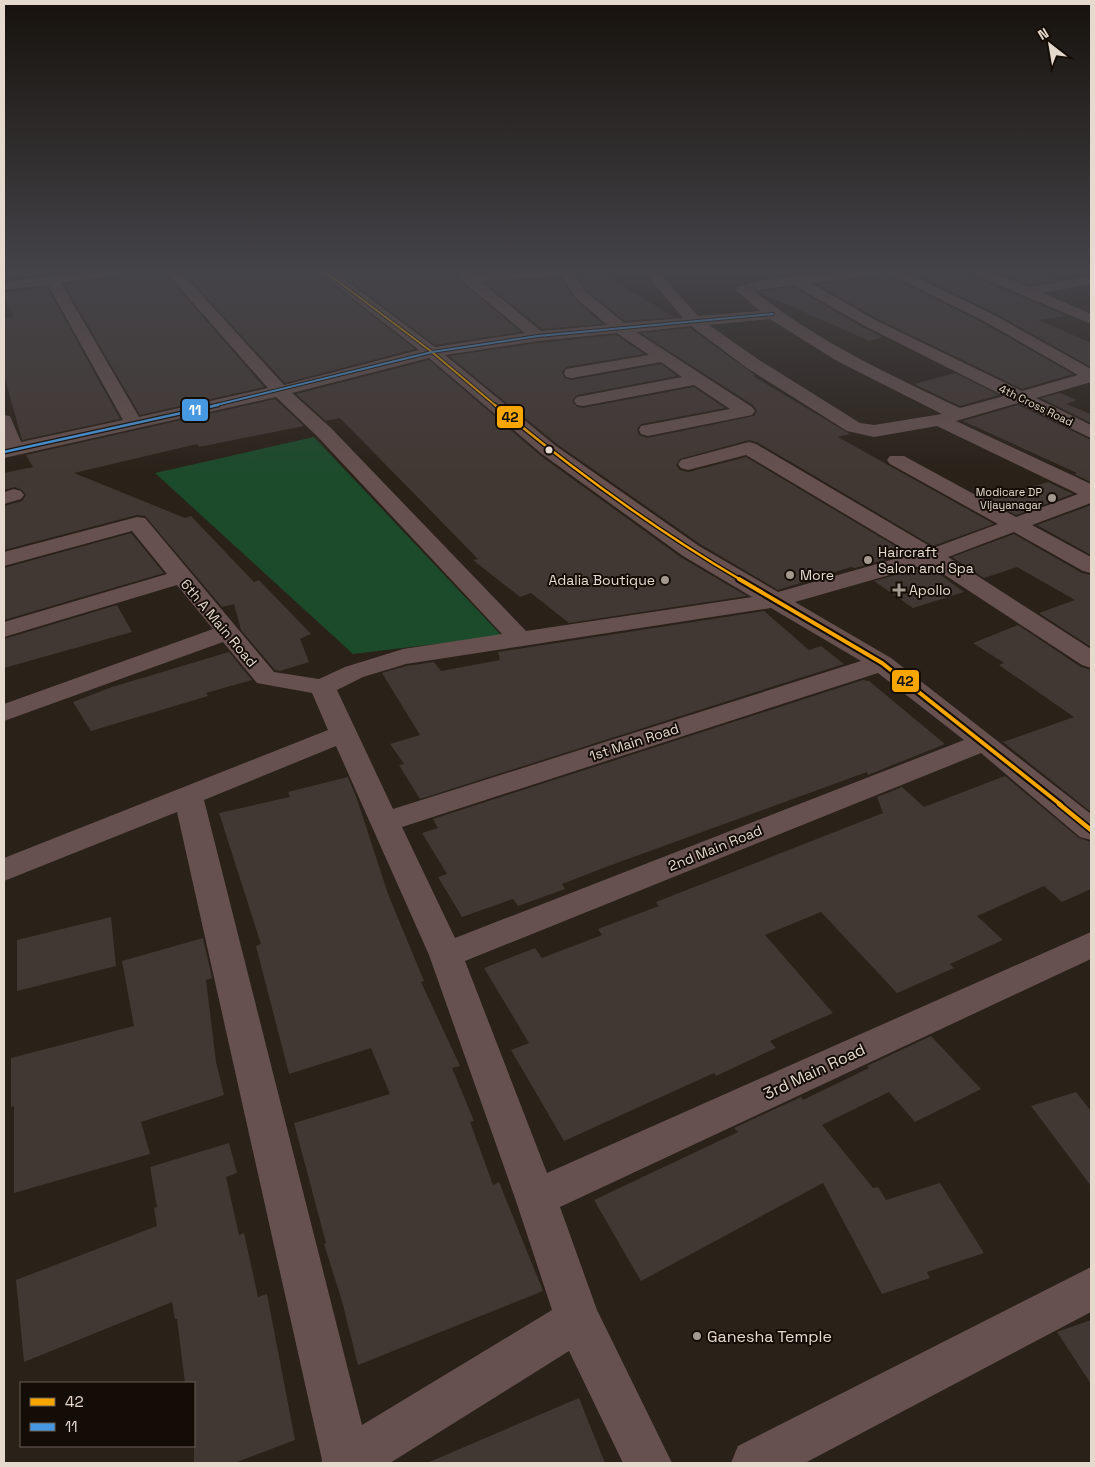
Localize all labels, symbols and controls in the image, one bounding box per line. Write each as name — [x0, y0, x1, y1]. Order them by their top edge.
north arrow — [1025, 20, 1075, 70]
text: N — [1035, 24, 1052, 44]
street label: 4th Cross Road — [997, 381, 1075, 429]
line badge: 11 — [181, 398, 209, 422]
text: 11 — [189, 401, 201, 419]
line badge: 42 — [496, 405, 524, 429]
text: 42 — [501, 408, 519, 426]
unlabelled marker — [544, 445, 554, 455]
place label: Modicare DP Vijayanagar — [976, 485, 1042, 512]
marker: Modicare DP Vijayanagar — [1046, 492, 1058, 504]
place label: Haircraft Salon and Spa — [878, 543, 974, 577]
marker: Haircraft Salon and Spa — [862, 554, 874, 566]
place label: More — [800, 566, 834, 584]
marker: More — [784, 569, 796, 581]
place label: Adalia Boutique — [548, 571, 655, 589]
marker: Adalia Boutique — [659, 574, 671, 586]
street label: 6th A Main Road — [177, 575, 261, 671]
place label: Apollo — [909, 581, 951, 599]
marker: Apollo — [893, 584, 905, 596]
line badge: 42 — [891, 669, 920, 693]
text: 42 — [896, 672, 914, 690]
street label: 1st Main Road — [587, 719, 681, 765]
street label: 2nd Main Road — [665, 821, 765, 875]
street label: 3rd Main Road — [760, 1039, 868, 1104]
place label: Ganesha Temple — [707, 1326, 832, 1347]
marker: Ganesha Temple — [691, 1330, 703, 1342]
legend — [20, 1382, 195, 1447]
text: 42 — [65, 1392, 83, 1411]
text: 11 — [65, 1417, 78, 1436]

